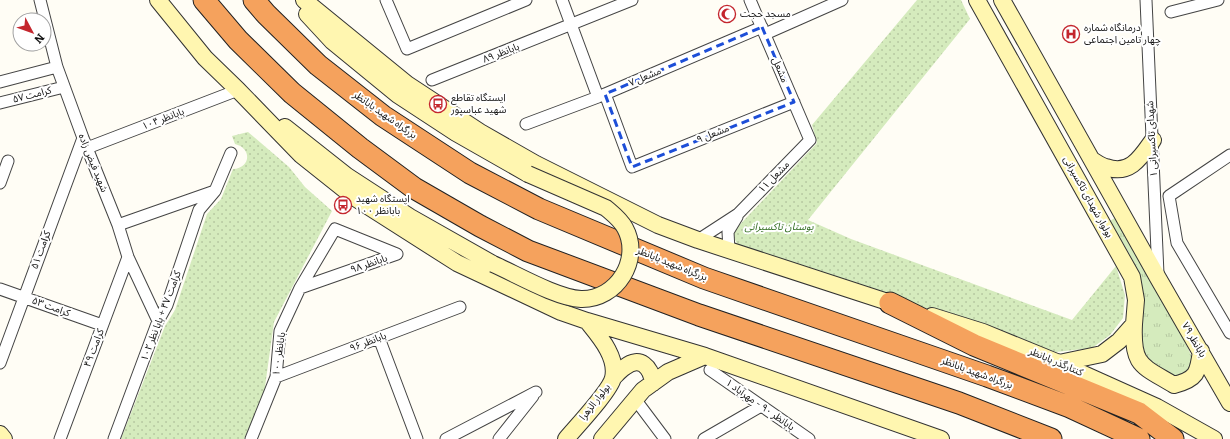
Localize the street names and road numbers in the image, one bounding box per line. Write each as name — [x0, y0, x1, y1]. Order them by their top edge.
street label: بابانظر ۸۹ — [481, 40, 521, 65]
street label: مشعل — [769, 56, 791, 84]
street label: مشعل ۷ — [627, 65, 663, 89]
street label: کرامت ۵۷ — [11, 84, 54, 106]
street label: بزرگراه شهید بابانظر — [350, 88, 419, 142]
street label: شهدای تاکسیرانی ۱ — [1144, 100, 1160, 177]
street label: بابانظر ۱۰۴ — [140, 105, 186, 133]
street label: مشعل ۹ — [695, 122, 731, 146]
street label: شهید فیض زاده — [76, 132, 110, 194]
street label: بولوار شهدای تاکسیرانی — [1061, 154, 1116, 240]
street label: مشعل ۱۱ — [756, 159, 792, 195]
street label: کرامت ۵۱ — [29, 228, 54, 271]
street label: بزرگراه شهید بابانظر — [634, 244, 709, 284]
street label: بابانظر ۹۸ — [349, 252, 389, 276]
street label: کرامت ۴۷ + بابا نظر ۱۰۲ — [138, 268, 184, 363]
street label: کرامت ۵۳ — [30, 295, 73, 320]
street label: بابانظر ۷۹ — [1179, 320, 1209, 360]
street label: کرامت ۴۹ — [81, 326, 107, 369]
street label: بابانظر ۹۶ — [348, 329, 388, 354]
street label: بابانظر ۱۰۰ — [270, 331, 288, 377]
street label: کنتارگذر بابانظر — [1026, 345, 1086, 379]
street label: بزرگراه شهید بابانظر — [939, 354, 1015, 392]
street label: بابانظر ۹۰ - مهرآباد ۱ — [723, 377, 797, 433]
street label: بولوار الزهرا — [577, 381, 613, 423]

